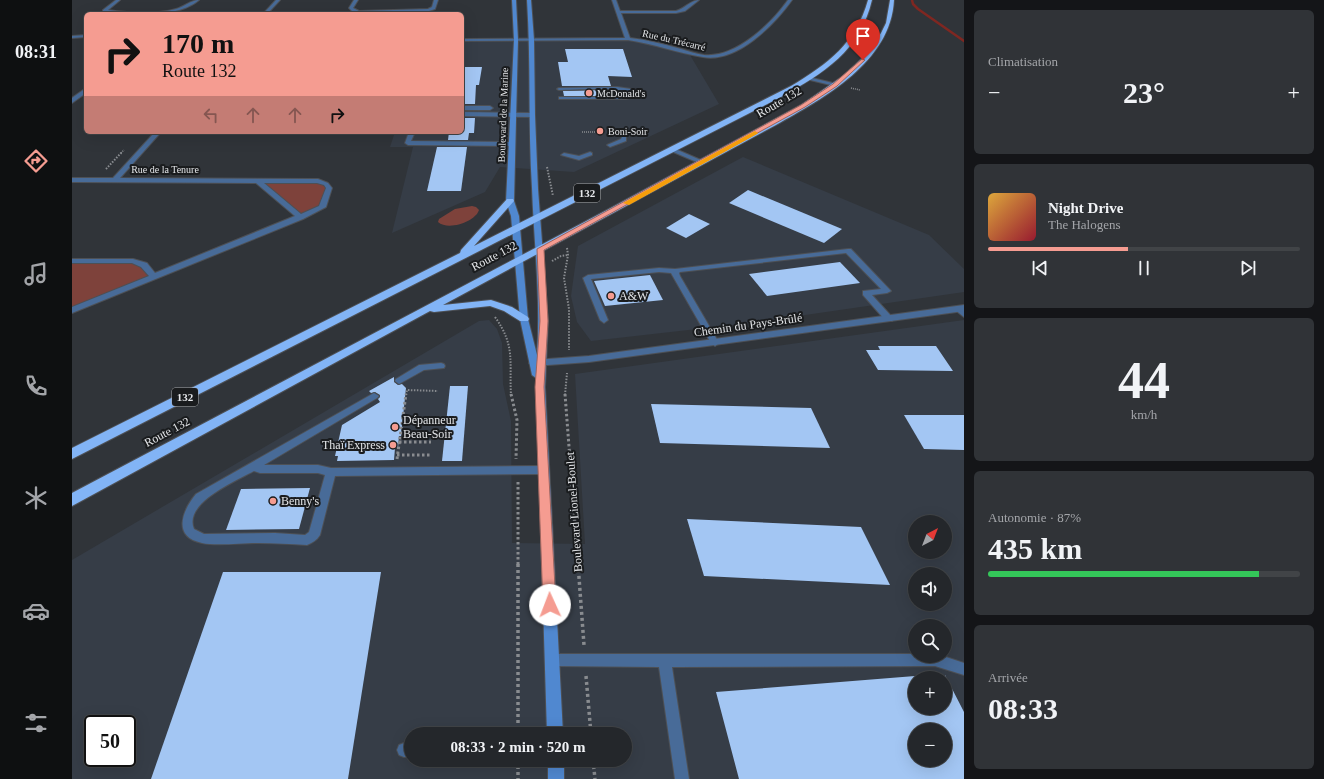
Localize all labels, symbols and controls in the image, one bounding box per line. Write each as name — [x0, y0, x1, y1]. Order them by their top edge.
pin — [846, 19, 880, 60]
icon: arrive — [852, 25, 874, 47]
street label: Rue du Trécarré — [641, 27, 707, 53]
icon: right — [96, 28, 148, 80]
text: 170 m — [162, 28, 234, 59]
text: 08:31 — [15, 42, 57, 62]
text: Climatisation — [988, 54, 1058, 69]
text: Route 132 — [162, 61, 237, 81]
street label: Boulevard de la Marine — [496, 67, 510, 163]
text: 23° — [1123, 76, 1165, 109]
text: − — [988, 80, 1000, 105]
text: + — [1288, 80, 1300, 105]
street label: Route 132 — [754, 84, 804, 120]
marker: McDonald's — [584, 88, 594, 98]
place label: McDonald's — [597, 88, 646, 99]
icon: left — [200, 104, 222, 126]
icon: ahead — [242, 104, 264, 126]
icon: ahead — [284, 104, 306, 126]
icon: right — [326, 104, 348, 126]
marker: Boni-Soir — [595, 126, 605, 136]
place label: Boni-Soir — [608, 126, 648, 137]
icon: directions — [22, 147, 50, 175]
street label: Rue de la Tenure — [131, 164, 199, 175]
road number: 132 — [574, 184, 600, 202]
text: Night Drive — [1048, 200, 1123, 216]
text: The Halogens — [1048, 217, 1121, 232]
street label: Route 132 — [469, 238, 519, 274]
icon: previous — [1029, 257, 1051, 279]
icon: pause — [1133, 257, 1155, 279]
icon: next — [1237, 257, 1259, 279]
icon: music — [22, 260, 50, 288]
place label: A&W — [619, 289, 649, 303]
marker: A&W — [606, 291, 616, 301]
street label: Chemin du Pays-Brûlé — [693, 310, 803, 340]
text: 44 — [1118, 352, 1170, 409]
icon: phone — [22, 372, 50, 400]
road number: 132 — [172, 388, 198, 406]
text: km/h — [1131, 407, 1157, 422]
place label: Dépanneur Beau-Soir — [403, 413, 456, 441]
street label: Route 132 — [142, 414, 192, 450]
marker: Dépanneur Beau-Soir — [390, 422, 400, 432]
place label: Thaï Express — [322, 438, 385, 452]
marker: Thaï Express — [388, 440, 398, 450]
street label: Boulevard Lionel-Boulet — [563, 451, 585, 572]
icon: climate — [22, 484, 50, 512]
place label: Benny's — [281, 494, 319, 508]
marker: Benny's — [268, 496, 278, 506]
text: Autonomie · 87% — [988, 510, 1081, 525]
north arrow — [908, 515, 952, 559]
map controls — [908, 515, 952, 767]
text: 435 km — [988, 532, 1082, 565]
button: sound — [908, 567, 952, 611]
position arrow — [529, 584, 571, 626]
icon: car — [22, 597, 50, 625]
button: search — [908, 619, 952, 663]
text: Arrivée — [988, 670, 1028, 685]
button: + — [908, 671, 952, 715]
text: 08:33 — [988, 692, 1058, 725]
icon: filters — [22, 709, 50, 737]
speed limit sign: 50 — [84, 715, 136, 767]
button: − — [908, 723, 952, 767]
text: 08:33 · 2 min · 520 m — [451, 739, 586, 755]

